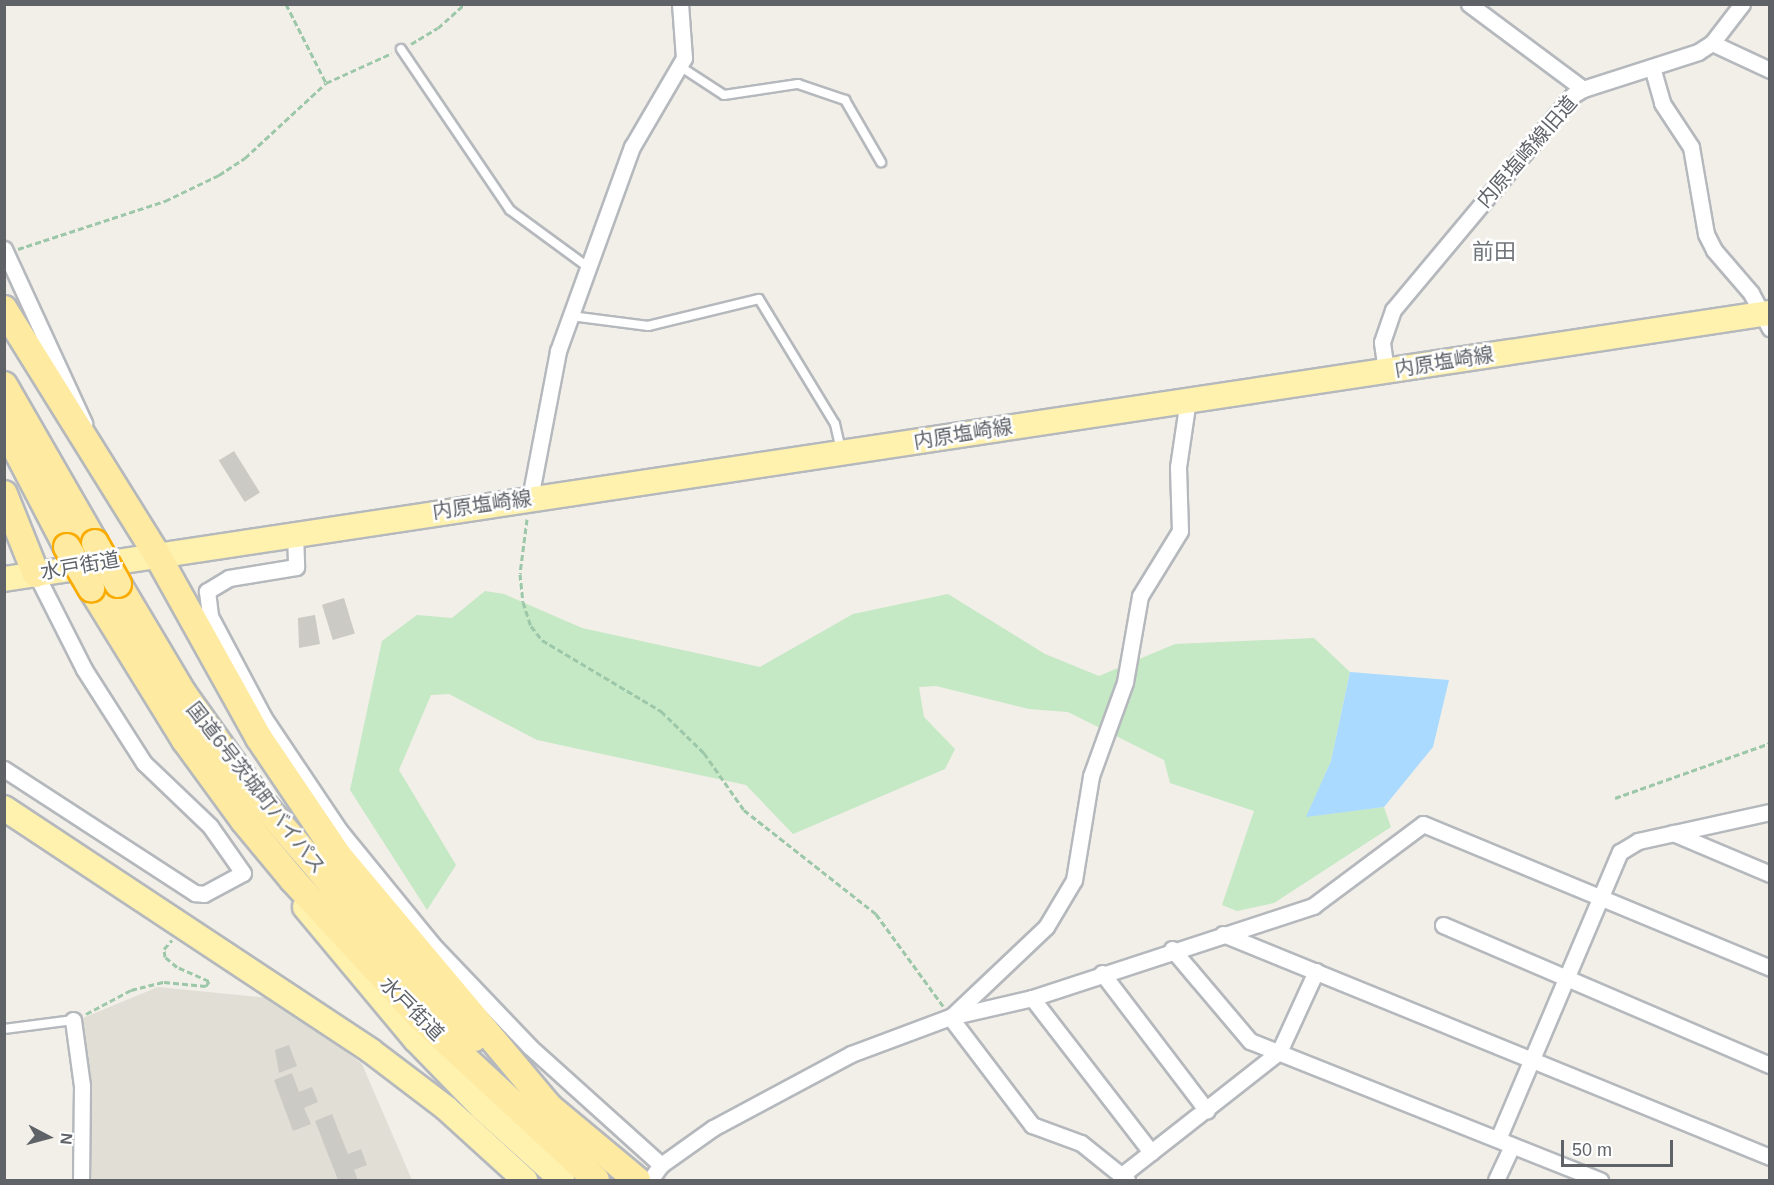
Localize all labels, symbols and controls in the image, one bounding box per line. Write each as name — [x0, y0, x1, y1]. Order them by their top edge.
street label: 内原塩崎線旧道 — [1472, 91, 1582, 213]
district label: 前田 — [1472, 239, 1516, 265]
street label: 内原塩崎線 — [1393, 342, 1495, 382]
street label: 内原塩崎線 — [912, 414, 1014, 454]
street label: 内原塩崎線 — [431, 486, 533, 524]
street label: 水戸街道 — [39, 547, 121, 585]
street label: 国道6号茨城町バイパス — [182, 697, 330, 879]
street label: 水戸街道 — [375, 972, 449, 1046]
north arrow — [18, 1107, 78, 1167]
scale bar — [1564, 1128, 1676, 1166]
text: N — [57, 1132, 75, 1146]
text: 50 m — [1572, 1140, 1612, 1160]

